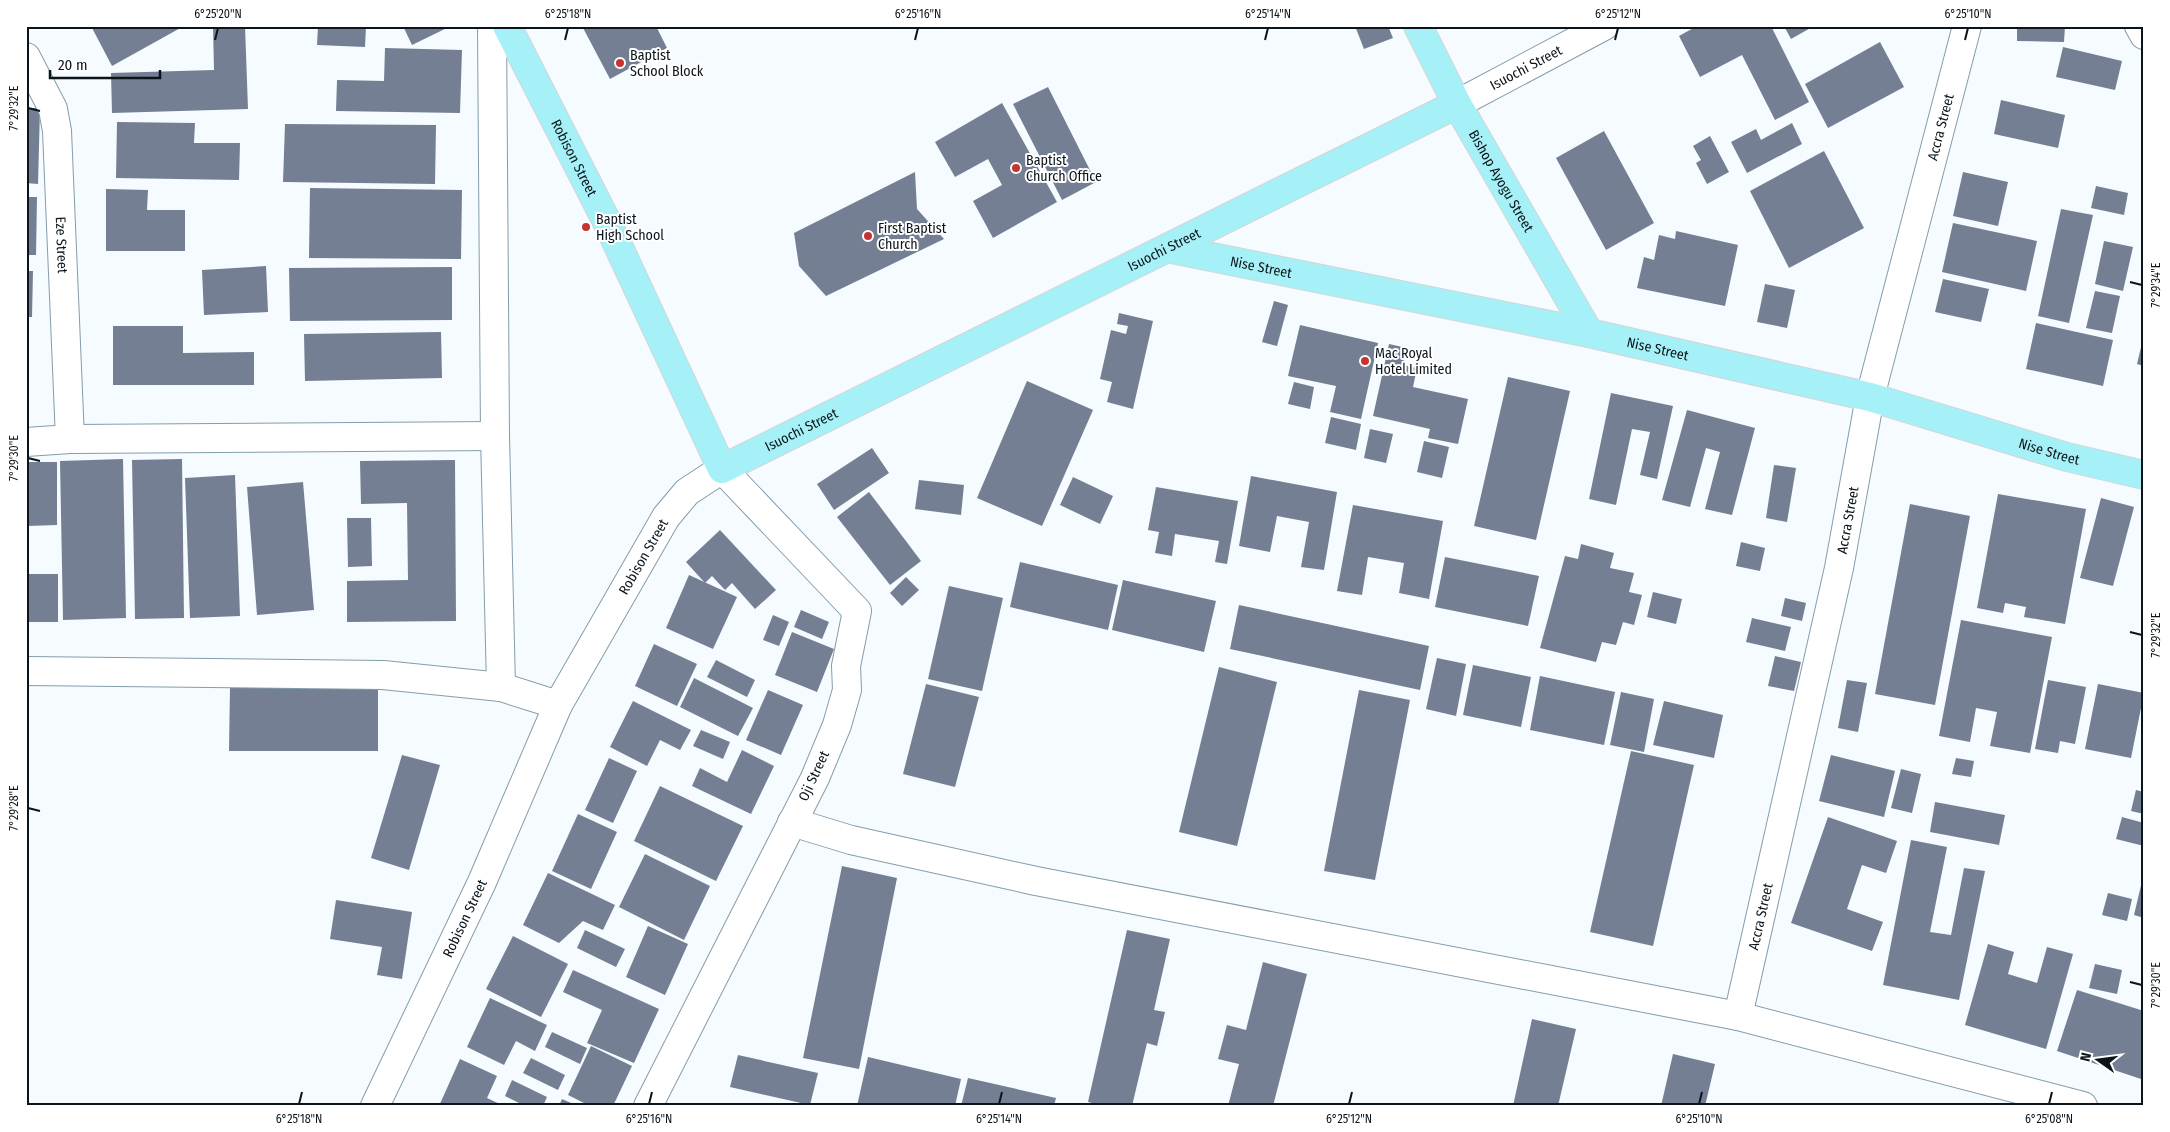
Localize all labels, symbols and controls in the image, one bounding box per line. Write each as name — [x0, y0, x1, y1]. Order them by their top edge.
text: 6°25'20"N — [194, 7, 242, 21]
text: 6°25'18"N — [545, 7, 591, 21]
text: 6°25'16"N — [895, 7, 941, 21]
text: 6°25'14"N — [1245, 7, 1291, 21]
text: 6°25'12"N — [1595, 7, 1641, 21]
text: 6°25'10"N — [1945, 7, 1991, 21]
street label: Isuochi Street — [1487, 41, 1565, 93]
place label: Baptist School Block — [630, 47, 704, 80]
scale bar — [50, 48, 160, 80]
text: 20 m — [58, 56, 88, 74]
marker: Baptist School Block — [614, 57, 626, 69]
text: 7°29'32"E — [7, 85, 21, 130]
street label: Accra Street — [1924, 92, 1958, 162]
street label: Robison Street — [548, 116, 601, 200]
street label: Bishop Ayogu Street — [1465, 127, 1538, 235]
place label: Baptist Church Office — [1026, 152, 1102, 185]
marker: Baptist Church Office — [1010, 162, 1022, 174]
place label: Baptist High School — [596, 211, 664, 244]
street label: Eze Street — [52, 216, 72, 274]
place label: First Baptist Church — [878, 220, 947, 253]
marker: Baptist High School — [580, 221, 592, 233]
street label: Isuochi Street — [1125, 224, 1204, 275]
marker: First Baptist Church — [862, 230, 874, 242]
street label: Nise Street — [1229, 252, 1294, 282]
text: 7°29'34"E — [2149, 262, 2163, 307]
street label: Nise Street — [1625, 333, 1691, 364]
place label: Mac Royal Hotel Limited — [1375, 345, 1452, 378]
marker: Mac Royal Hotel Limited — [1359, 355, 1371, 367]
street label: Isuochi Street — [762, 404, 841, 455]
street label: Nise Street — [2017, 434, 2082, 468]
text: 7°29'30"E — [7, 435, 21, 481]
street label: Accra Street — [1833, 485, 1862, 555]
street label: Robison Street — [615, 515, 672, 597]
text: 7°29'32"E — [2149, 612, 2163, 657]
street label: Oji Street — [795, 748, 833, 804]
text: 7°29'28"E — [7, 785, 21, 831]
street label: Robison Street — [439, 876, 491, 960]
street label: Accra Street — [1745, 881, 1776, 952]
text: 7°29'30"E — [2149, 962, 2163, 1008]
north arrow — [2072, 1034, 2122, 1084]
text: N — [2077, 1051, 2095, 1063]
text: 6°25'18"N — [276, 1112, 322, 1126]
text: 6°25'16"N — [626, 1112, 672, 1126]
text: 6°25'14"N — [976, 1112, 1022, 1126]
text: 6°25'12"N — [1326, 1112, 1372, 1126]
text: 6°25'10"N — [1676, 1112, 1722, 1126]
text: 6°25'08"N — [2025, 1112, 2073, 1126]

